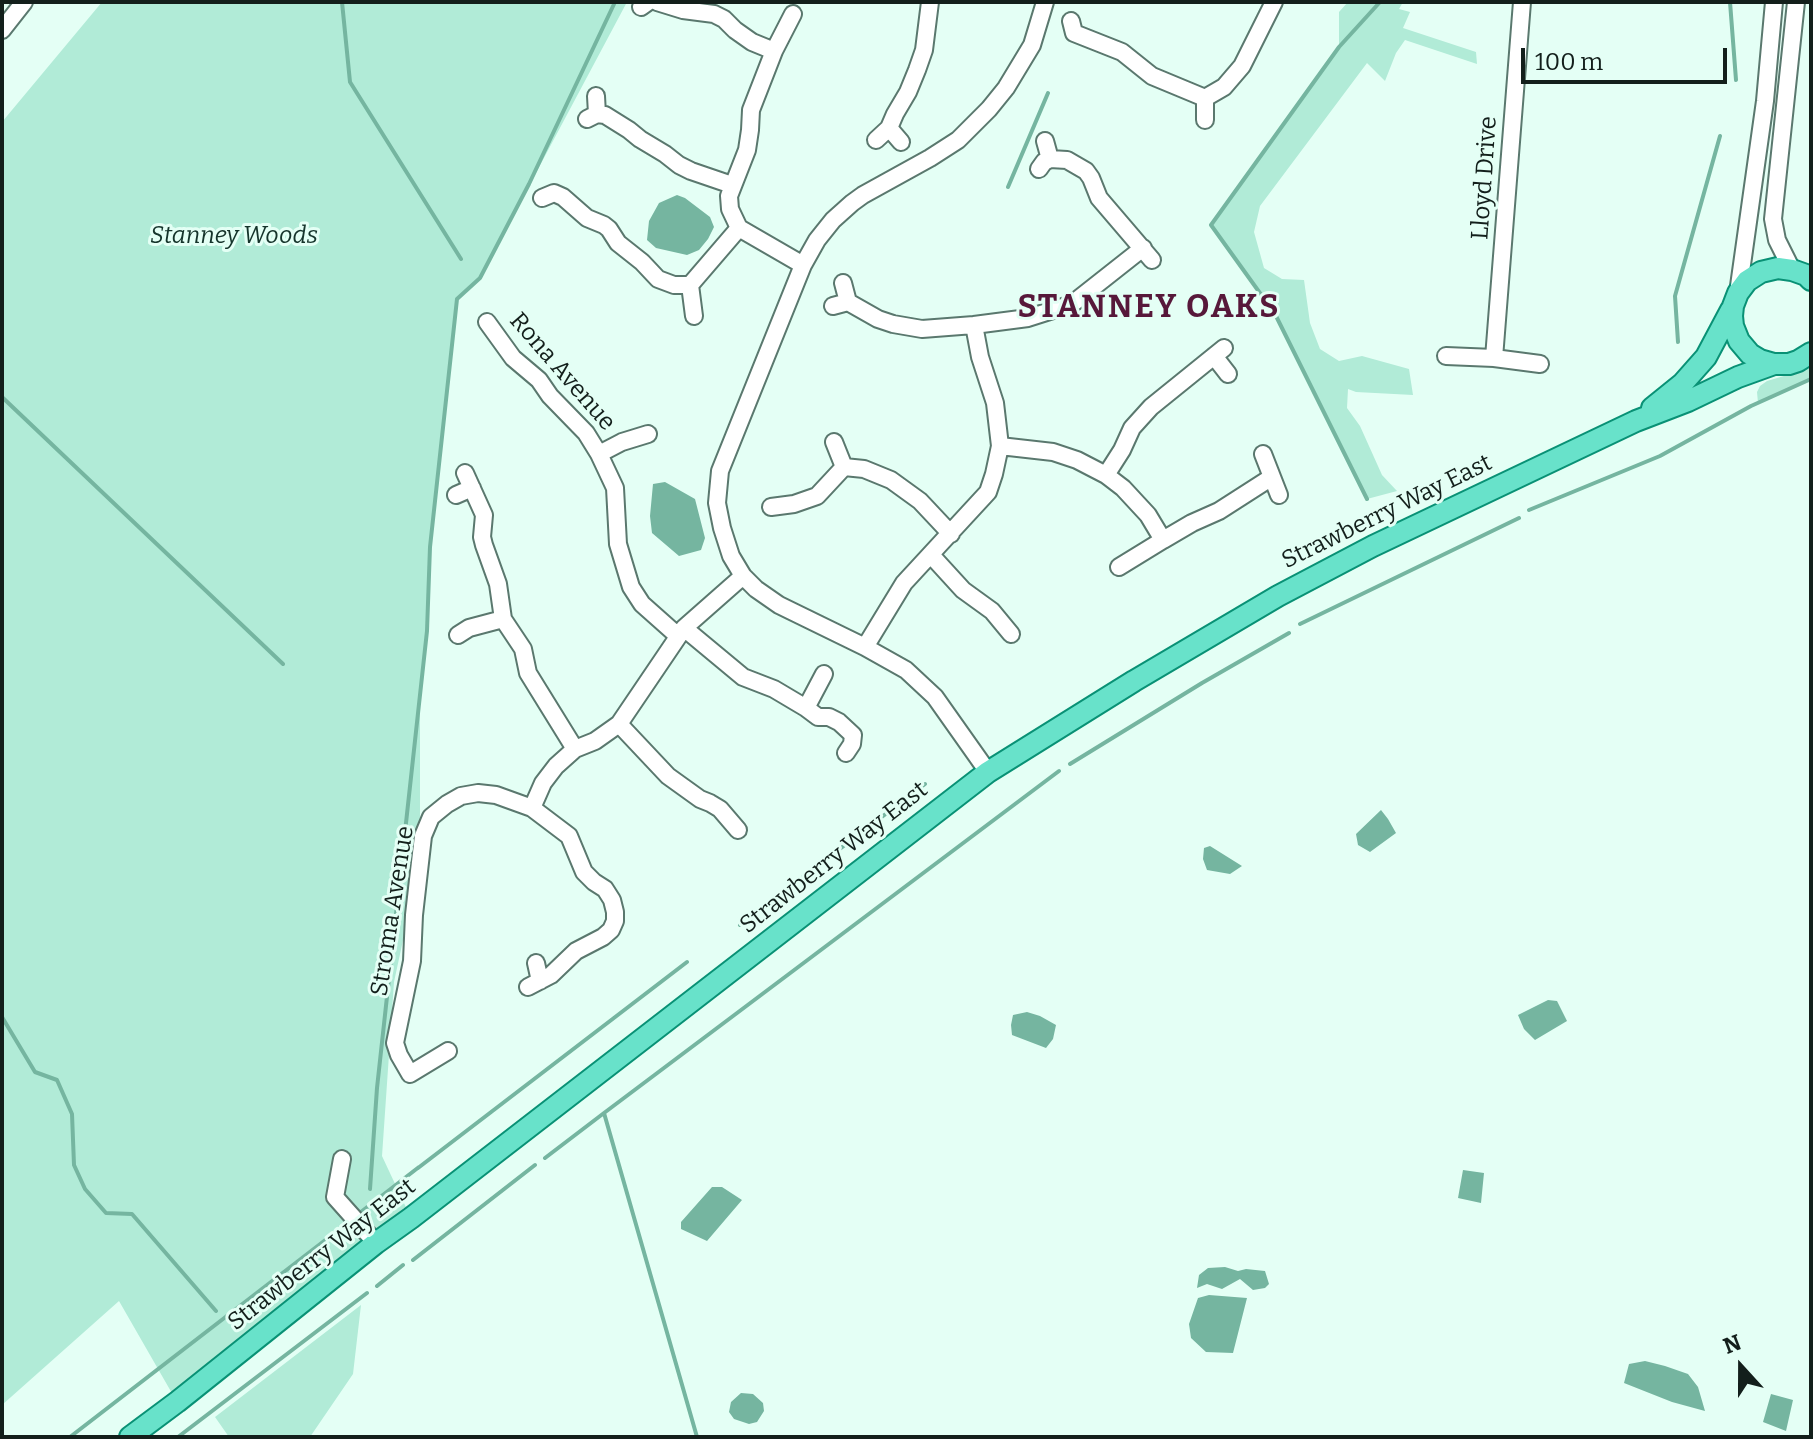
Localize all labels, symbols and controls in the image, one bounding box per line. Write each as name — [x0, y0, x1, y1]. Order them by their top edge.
scale bar — [1525, 32, 1731, 82]
text: 100 m — [1535, 48, 1603, 76]
street label: Lloyd Drive — [1466, 115, 1504, 241]
park label: Stanney Woods — [150, 222, 318, 250]
district label: STANNEY OAKS — [1017, 289, 1281, 327]
street label: Rona Avenue — [503, 307, 621, 437]
street label: Strawberry Way East — [1277, 449, 1497, 575]
street label: Strawberry Way East — [734, 776, 934, 940]
street label: Stroma Avenue — [365, 824, 421, 998]
street label: Strawberry Way East — [222, 1173, 422, 1337]
north arrow — [1701, 1327, 1781, 1407]
text: N — [1719, 1328, 1745, 1360]

